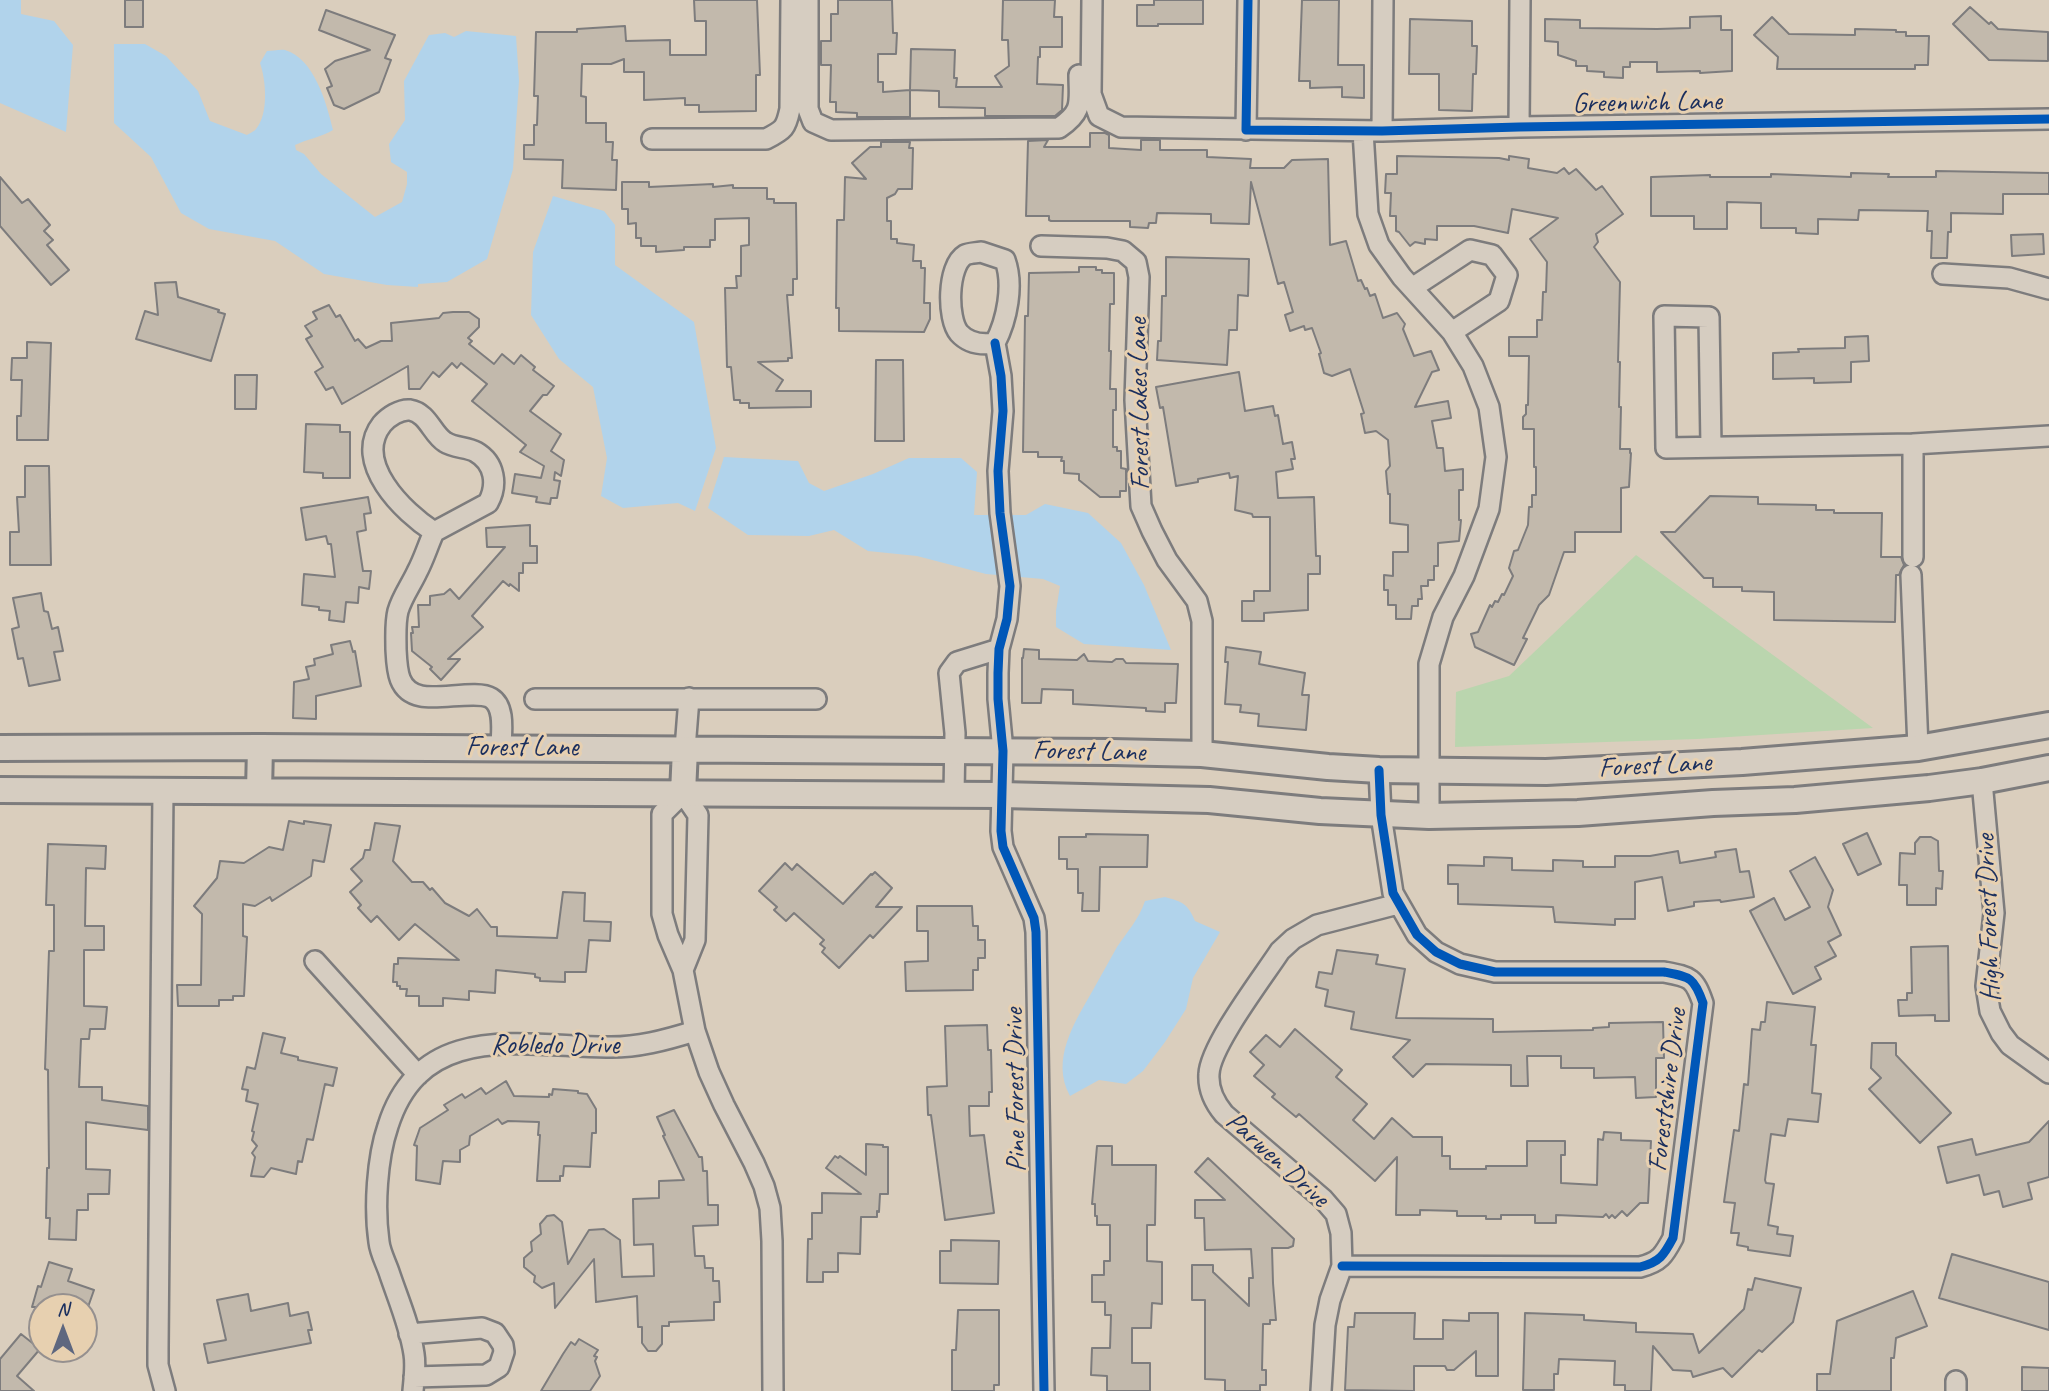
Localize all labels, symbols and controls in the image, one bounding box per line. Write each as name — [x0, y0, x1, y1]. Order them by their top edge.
street label: Greenwich Lane — [1572, 85, 1722, 121]
street label: Forest Lakes Lane — [1122, 317, 1158, 491]
street label: Forest Lane — [466, 731, 578, 765]
street label: Forest Lane — [1032, 734, 1146, 770]
street label: Forest Lane — [1598, 746, 1712, 786]
street label: High Forest Drive — [1969, 834, 2009, 1002]
street label: Forestshire Drive — [1641, 1007, 1695, 1173]
street label: Pine Forest Drive — [998, 1008, 1034, 1172]
street label: Robledo Drive — [491, 1029, 619, 1063]
street label: Parwen Drive — [1218, 1105, 1336, 1215]
north arrow — [28, 1293, 98, 1363]
text: N — [57, 1297, 69, 1321]

